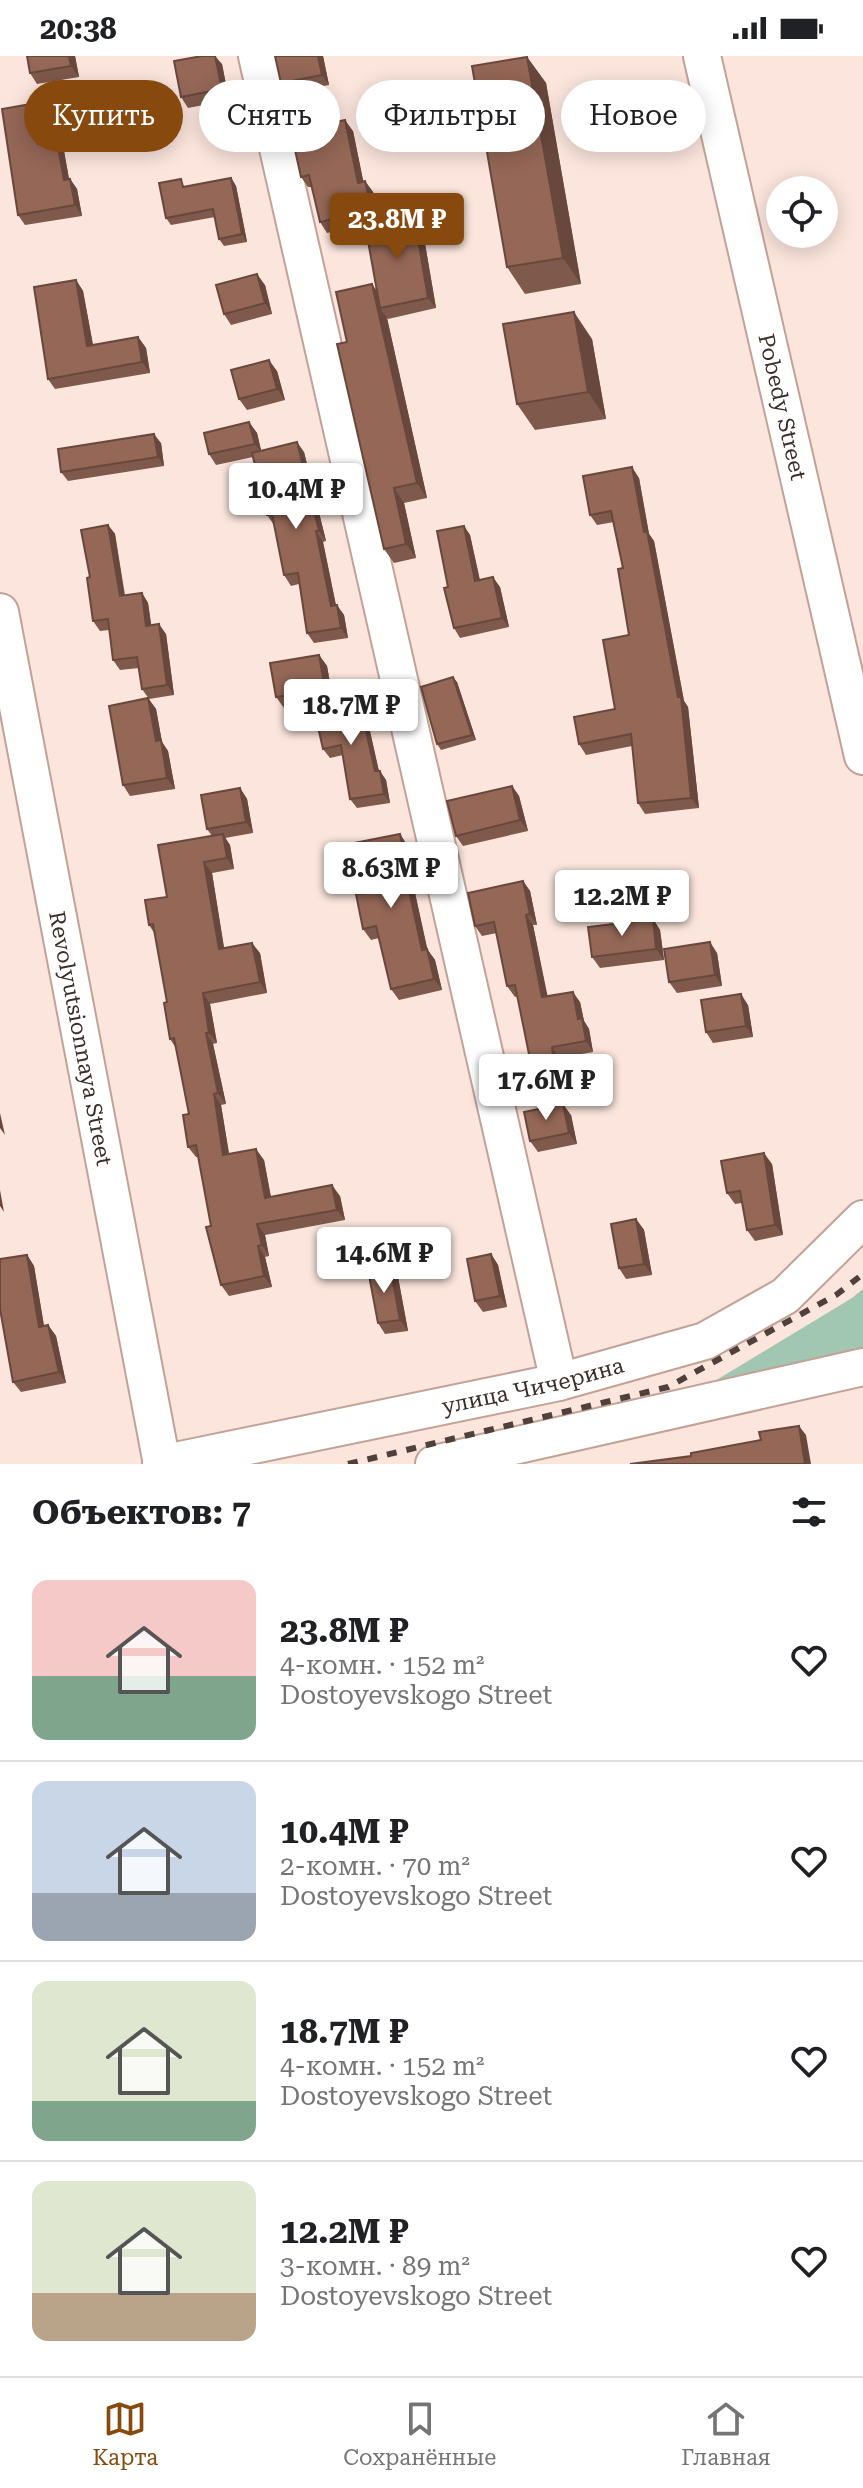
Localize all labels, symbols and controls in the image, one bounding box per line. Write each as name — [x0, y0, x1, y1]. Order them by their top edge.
text: 20:38 — [40, 11, 117, 46]
chip: Купить — [24, 80, 183, 152]
chip: Снять — [199, 80, 340, 152]
chip: Фильтры — [356, 80, 545, 152]
chip: Новое — [561, 80, 706, 152]
map controls — [766, 176, 838, 248]
button: locate — [766, 176, 838, 248]
pin: 23.8M ₽ — [323, 193, 471, 261]
text: 23.8M ₽ — [348, 204, 446, 234]
street label: Pobedy Street — [754, 331, 812, 482]
pin: 10.4M ₽ — [222, 463, 370, 531]
text: 10.4M ₽ — [247, 474, 345, 504]
pin: 18.7M ₽ — [277, 679, 425, 747]
text: 18.7M ₽ — [302, 690, 400, 720]
pin: 8.63M ₽ — [317, 842, 465, 910]
text: 8.63M ₽ — [342, 853, 440, 883]
pin: 12.2M ₽ — [548, 870, 696, 938]
text: 12.2M ₽ — [573, 881, 671, 911]
street label: Revolyutsionnaya Street — [45, 909, 118, 1168]
pin: 17.6M ₽ — [472, 1054, 620, 1122]
text: 17.6M ₽ — [497, 1065, 595, 1095]
pin: 14.6M ₽ — [310, 1227, 458, 1295]
text: 14.6M ₽ — [335, 1238, 433, 1268]
street label: улица Чичерина — [440, 1352, 627, 1418]
icon: filters — [787, 1490, 831, 1534]
text: Объектов: 7 — [32, 1492, 251, 1532]
text: 23.8M ₽ — [280, 1610, 408, 1650]
icon: home — [96, 1612, 192, 1708]
icon: heart — [787, 1638, 831, 1682]
text: 4-комн. · 152 m² — [280, 1650, 485, 1680]
text: Dostoyevskogo Street — [280, 1680, 552, 1710]
text: 10.4M ₽ — [280, 1811, 408, 1851]
icon: home — [96, 1813, 192, 1909]
icon: heart — [787, 1839, 831, 1883]
text: 2-комн. · 70 m² — [280, 1851, 470, 1881]
text: Dostoyevskogo Street — [280, 1881, 552, 1911]
text: 18.7M ₽ — [280, 2011, 408, 2051]
icon: home — [96, 2013, 192, 2109]
icon: heart — [787, 2039, 831, 2083]
text: 4-комн. · 152 m² — [280, 2051, 485, 2081]
text: Dostoyevskogo Street — [280, 2081, 552, 2111]
text: 12.2M ₽ — [280, 2211, 408, 2251]
icon: home — [96, 2213, 192, 2309]
icon: heart — [787, 2239, 831, 2283]
text: 3-комн. · 89 m² — [280, 2251, 470, 2281]
text: Dostoyevskogo Street — [280, 2281, 552, 2311]
tab: Карта — [92, 2397, 158, 2470]
tab: Сохранённые — [343, 2397, 496, 2470]
tab: Главная — [681, 2397, 771, 2470]

